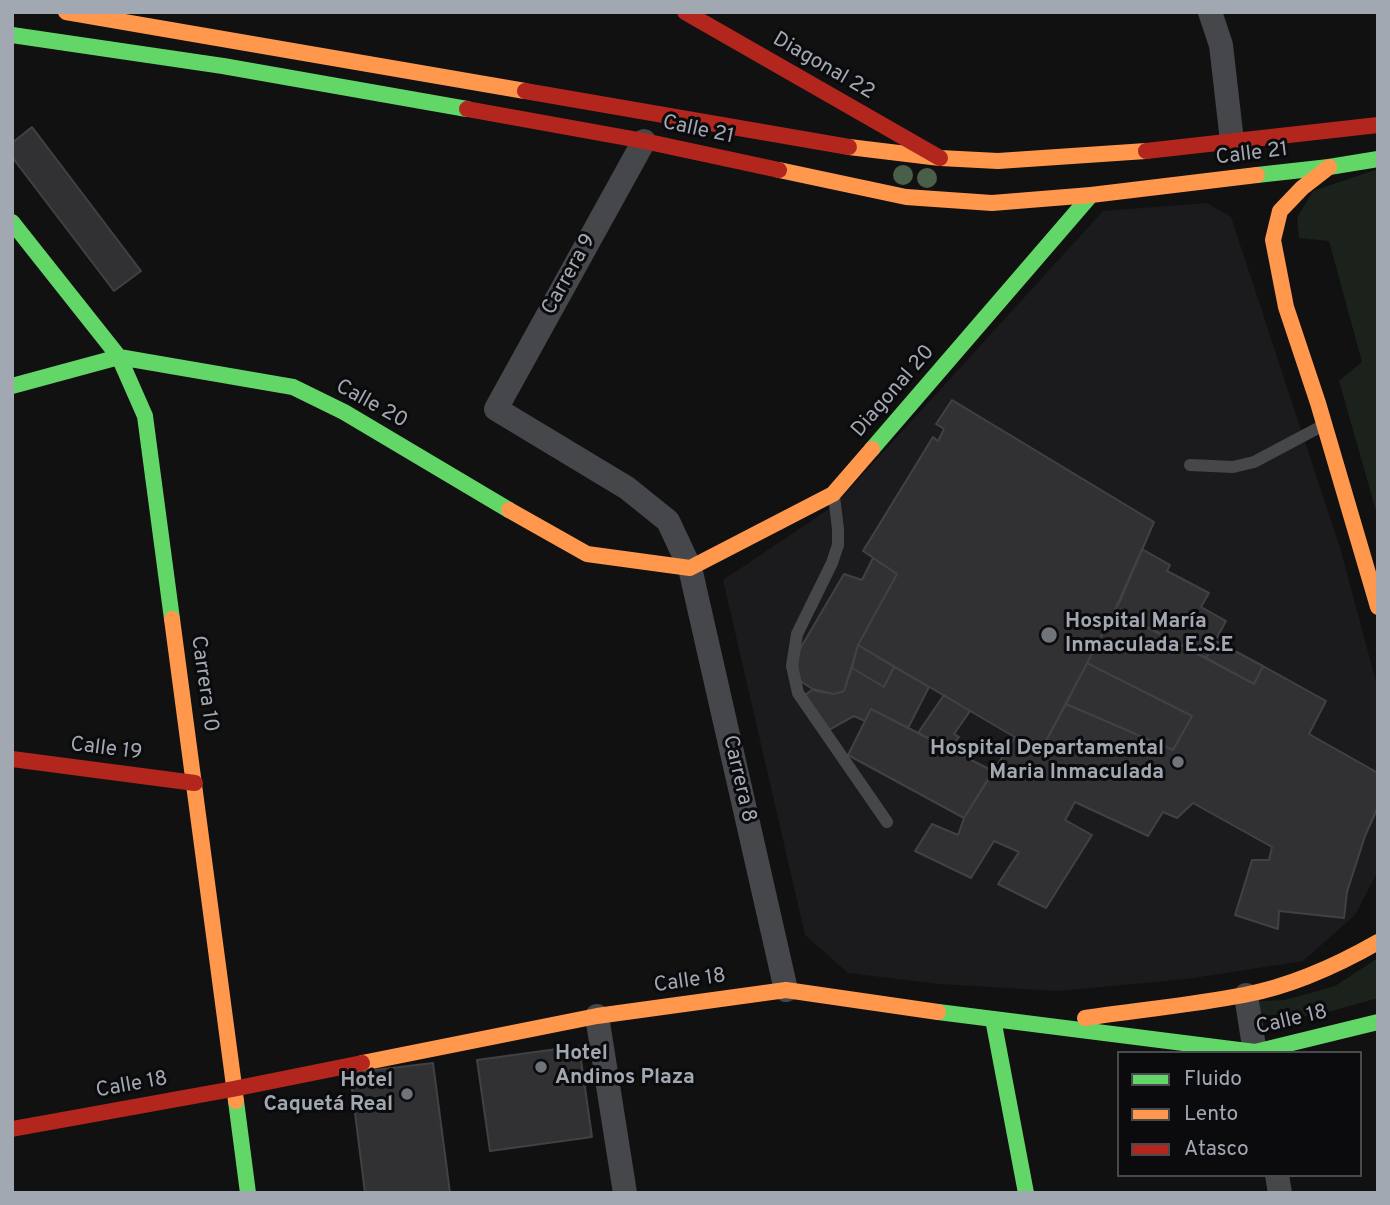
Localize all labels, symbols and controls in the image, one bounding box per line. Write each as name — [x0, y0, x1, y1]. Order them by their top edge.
street label: Diagonal 22 — [768, 28, 878, 106]
street label: Calle 21 — [660, 111, 736, 151]
street label: Calle 21 — [1214, 138, 1290, 172]
street label: Carrera 9 — [538, 230, 602, 320]
street label: Diagonal 20 — [847, 341, 941, 443]
street label: Calle 20 — [331, 375, 411, 435]
place label: Hospital María Inmaculada E.S.E — [1065, 610, 1234, 660]
marker: Hospital María Inmaculada E.S.E — [1039, 625, 1059, 645]
street label: Carrera 10 — [184, 634, 222, 734]
street label: Calle 19 — [69, 733, 143, 767]
street label: Carrera 8 — [716, 733, 760, 825]
place label: Hospital Departamental Maria Inmaculada — [930, 737, 1164, 787]
marker: Hospital Departamental Maria Inmaculada — [1170, 754, 1186, 770]
street label: Calle 18 — [652, 964, 728, 1000]
street label: Calle 18 — [1254, 1001, 1330, 1041]
place label: Hotel Andinos Plaza — [555, 1042, 695, 1092]
legend — [1117, 1051, 1362, 1177]
marker: Hotel Andinos Plaza — [533, 1059, 549, 1075]
text: Fluido — [1184, 1066, 1242, 1093]
street label: Calle 18 — [94, 1067, 170, 1105]
place label: Hotel Caquetá Real — [263, 1069, 393, 1119]
marker: Hotel Caquetá Real — [399, 1086, 415, 1102]
text: Lento — [1184, 1101, 1238, 1128]
text: Atasco — [1184, 1136, 1249, 1163]

